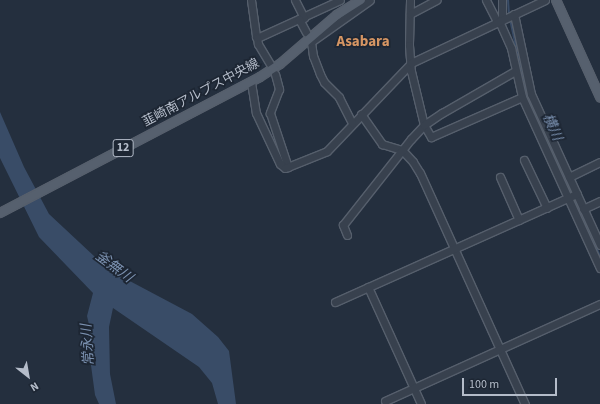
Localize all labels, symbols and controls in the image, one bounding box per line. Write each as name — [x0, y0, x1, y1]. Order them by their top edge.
district label: Asabara — [336, 33, 390, 51]
street label: 韮崎南アルプス中央線 — [140, 56, 262, 130]
water label: 横川 — [539, 111, 565, 143]
road number: 12 — [112, 138, 134, 158]
water label: 釜無川 — [92, 248, 136, 286]
water label: 常永川 — [78, 323, 98, 367]
north arrow — [8, 356, 48, 396]
scale bar — [464, 370, 559, 396]
text: 100 m — [469, 376, 499, 393]
text: N — [27, 378, 41, 395]

